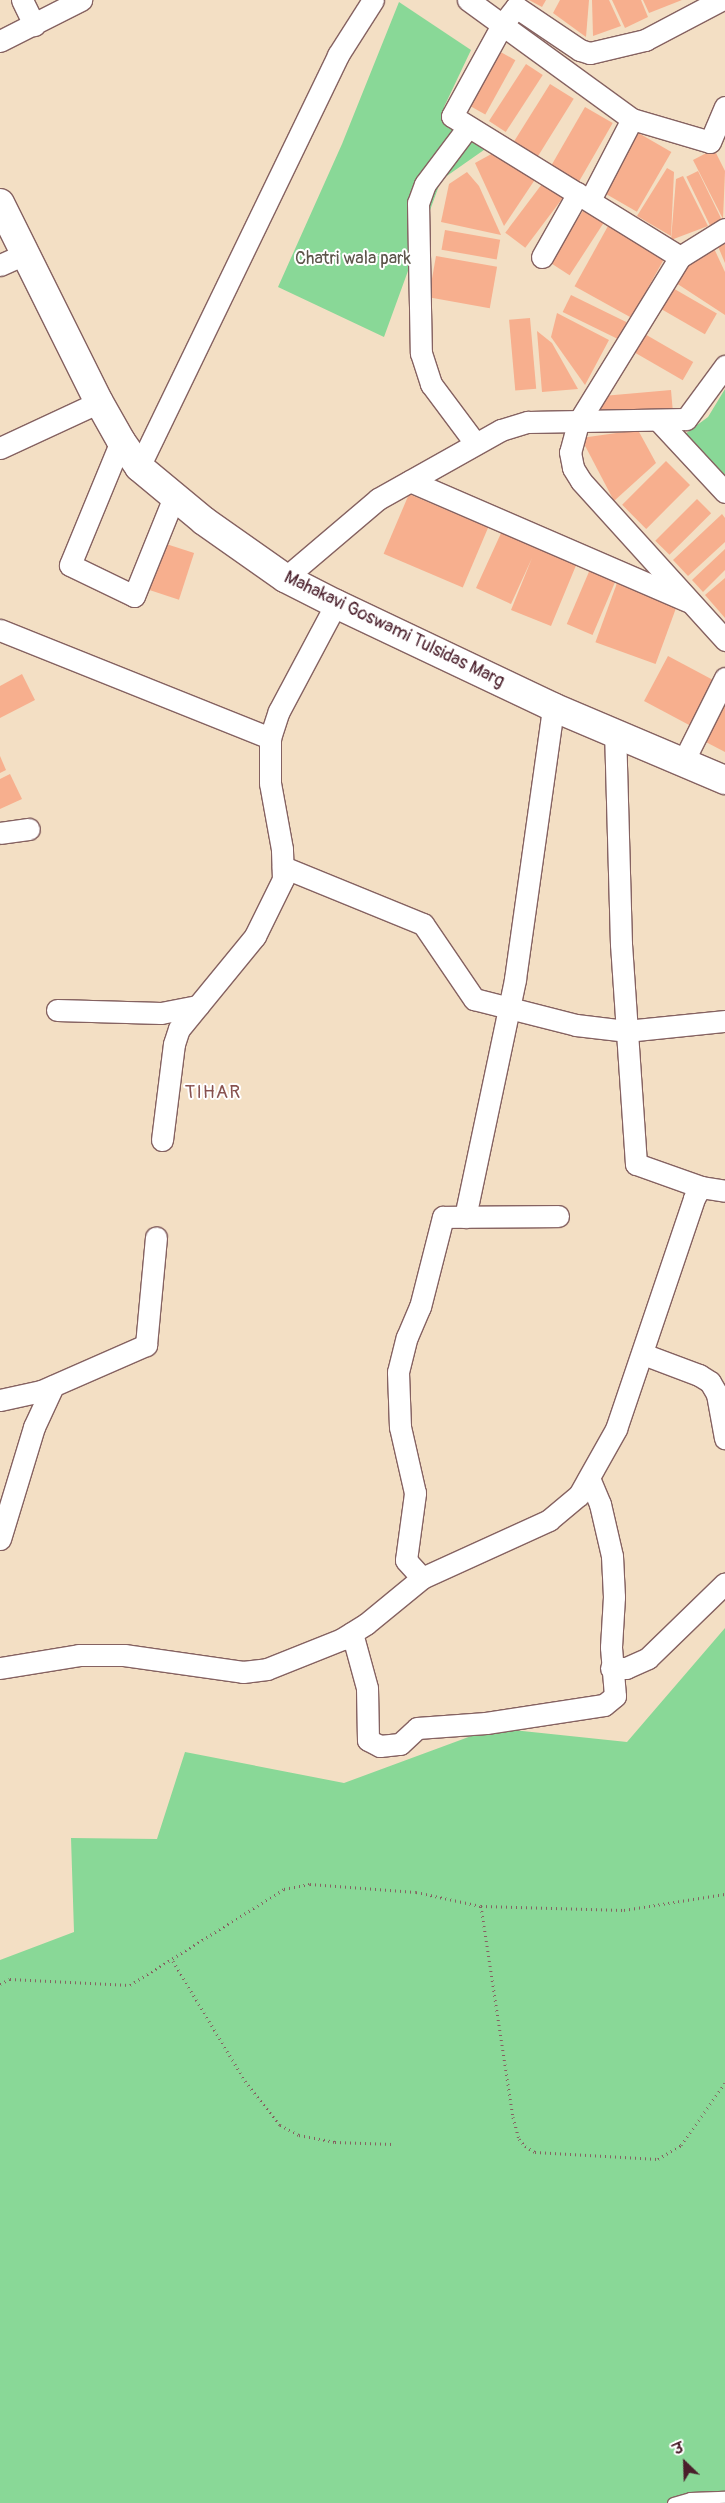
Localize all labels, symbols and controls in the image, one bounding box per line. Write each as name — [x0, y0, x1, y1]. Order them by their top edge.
park label: Chatri wala park — [295, 248, 411, 270]
street label: Mahakavi Goswami Tulsidas Marg — [280, 567, 508, 693]
district label: TIHAR — [184, 1082, 242, 1104]
north arrow — [660, 2438, 710, 2488]
text: उ — [671, 2439, 686, 2459]

